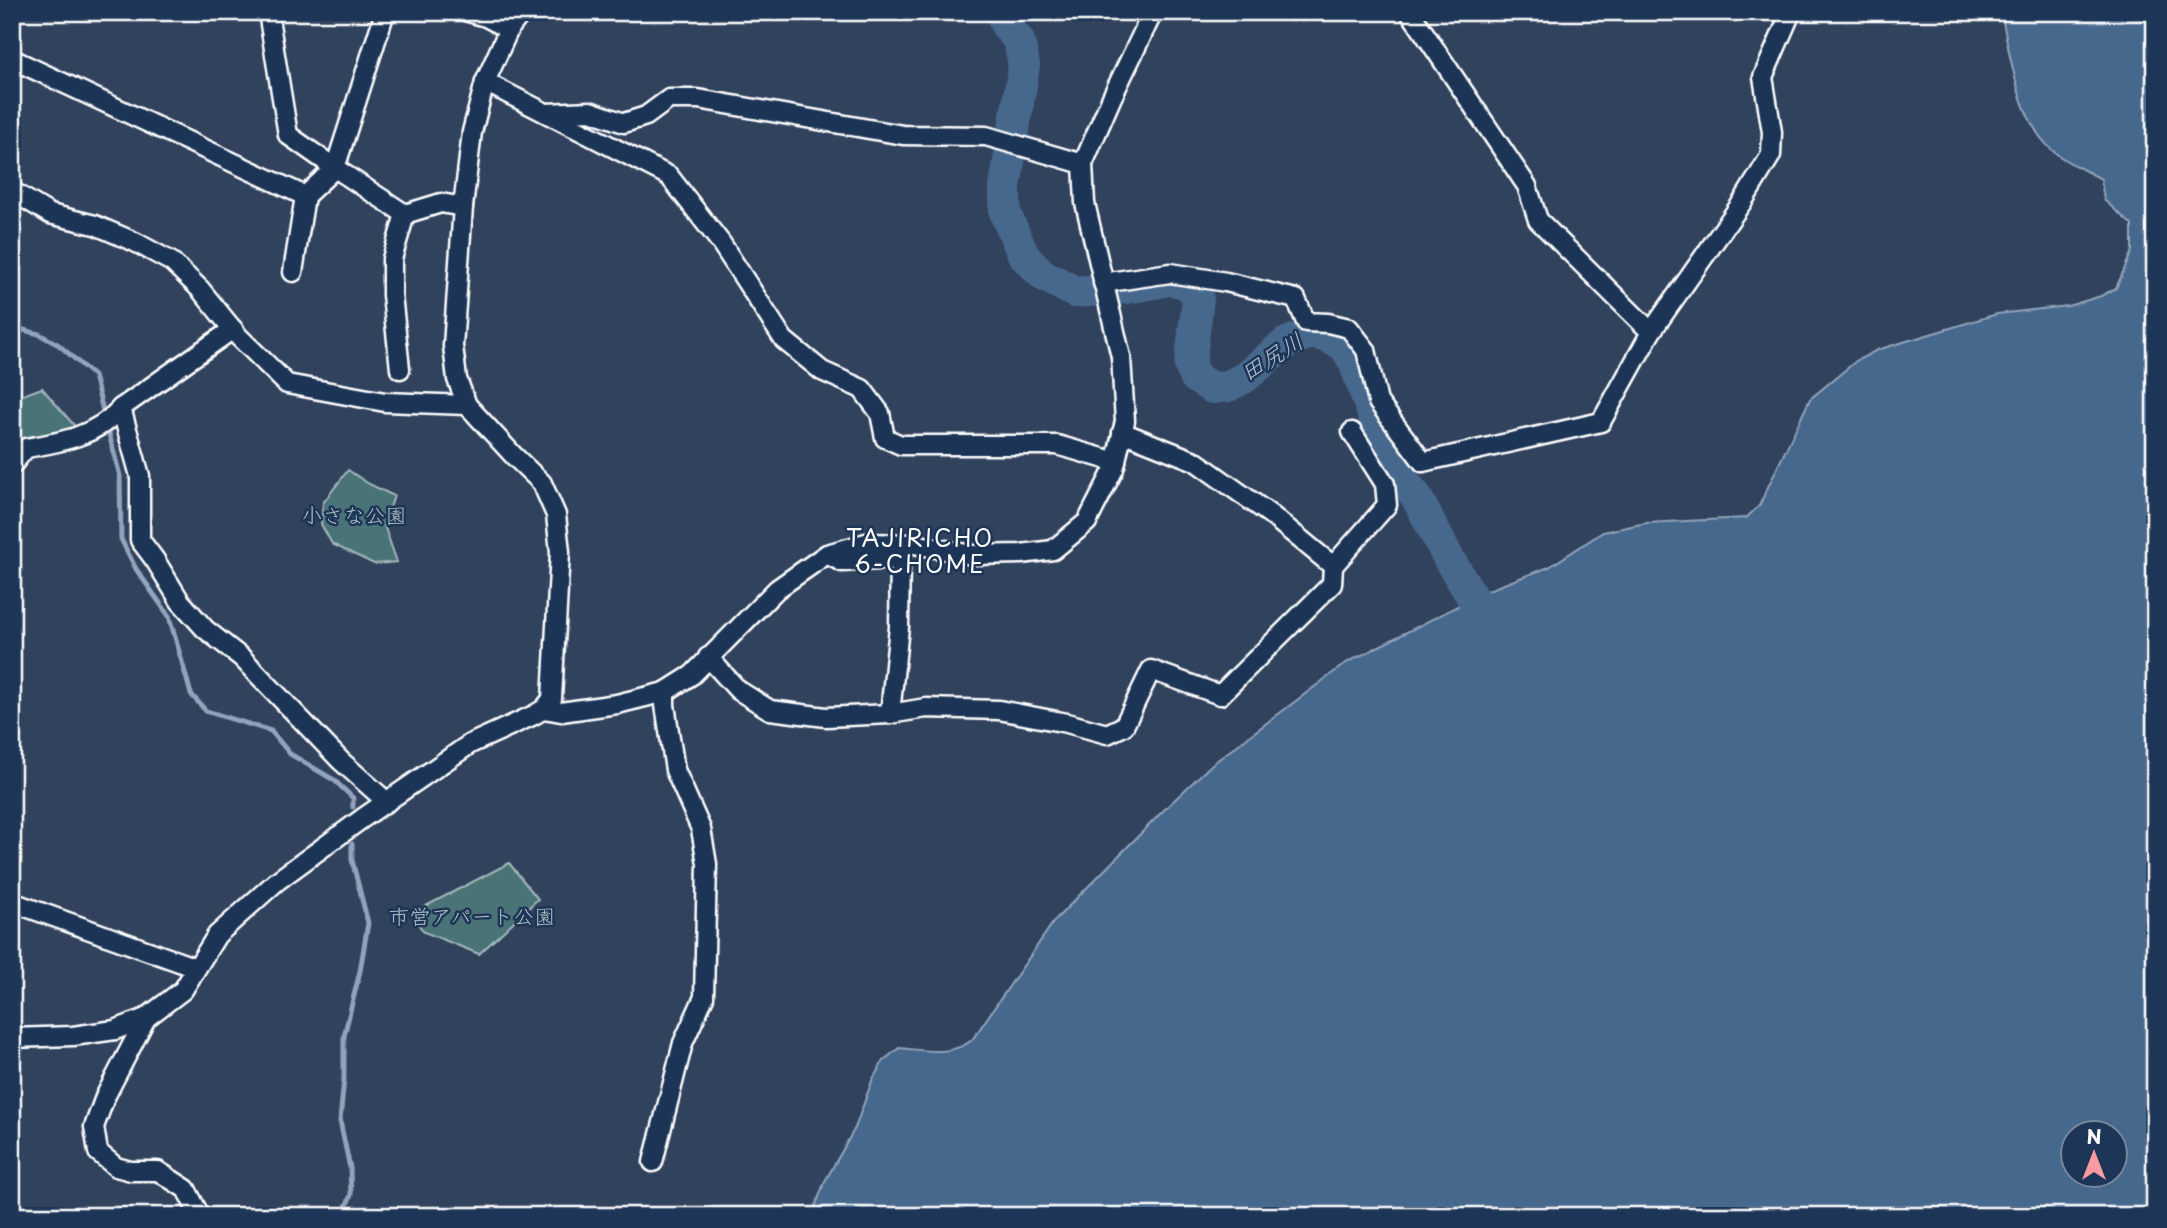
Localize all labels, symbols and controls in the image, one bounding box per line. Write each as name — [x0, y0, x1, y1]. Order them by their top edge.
water label: 田尻川 — [1233, 323, 1310, 389]
park label: 小さな公園 — [302, 498, 407, 530]
district label: TAJIRICHO 6-CHOME — [846, 520, 994, 581]
park label: 市営アパート公園 — [389, 899, 555, 931]
north arrow — [2058, 1120, 2128, 1190]
text: N — [2086, 1122, 2102, 1150]

